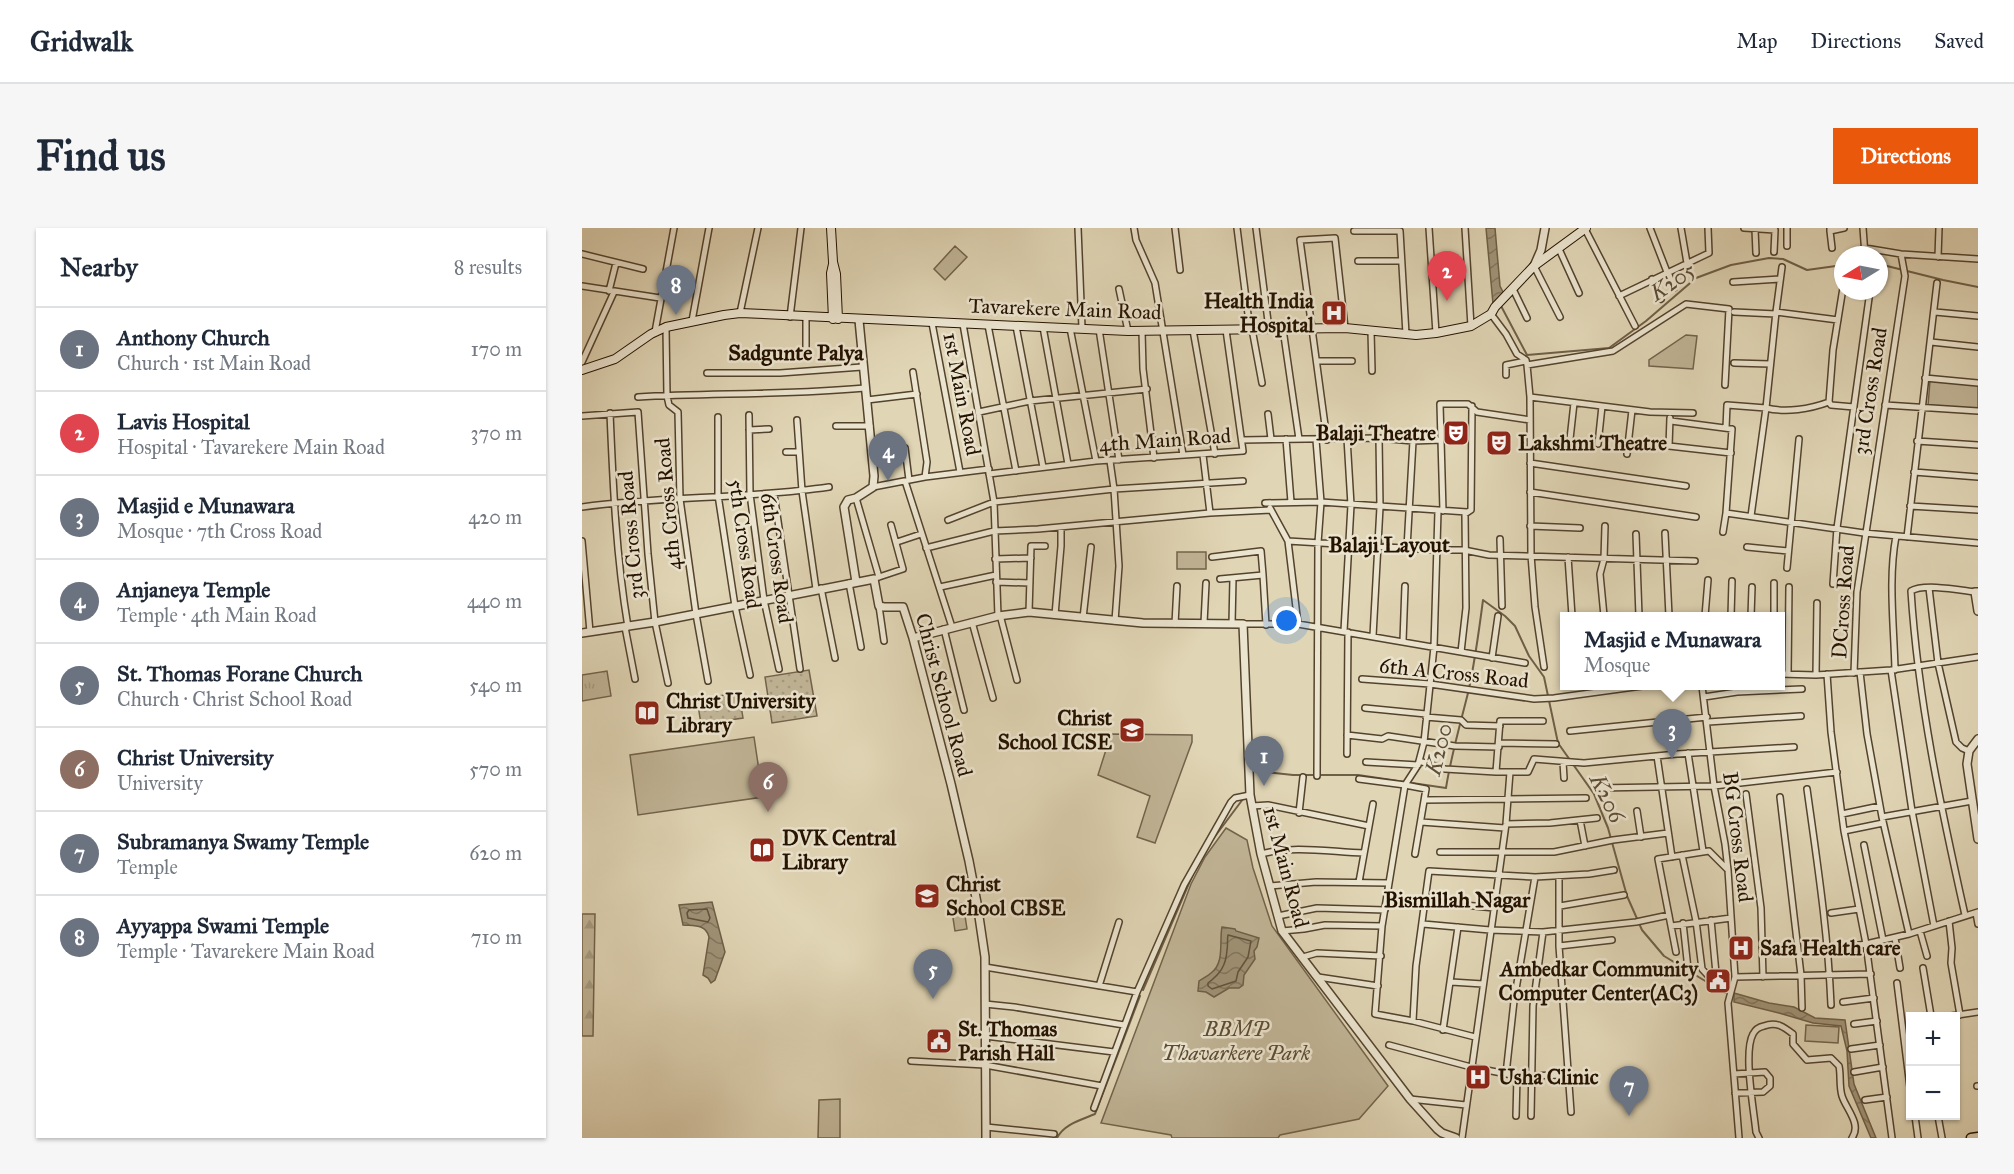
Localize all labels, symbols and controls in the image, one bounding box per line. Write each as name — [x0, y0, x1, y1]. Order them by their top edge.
text: Gridwalk — [30, 24, 133, 59]
text: Map — [1737, 28, 1778, 54]
text: Directions — [1811, 28, 1901, 54]
text: Saved — [1934, 28, 1984, 54]
button: Directions — [1833, 128, 1978, 184]
text: Find us — [36, 130, 166, 182]
north arrow — [1834, 246, 1888, 300]
text: Nearby — [60, 251, 138, 283]
pin: 2 — [1428, 251, 1466, 301]
text: 8 results — [454, 255, 522, 279]
water label: K205 — [1643, 256, 1700, 307]
pin: 8 — [656, 266, 695, 315]
place label: Health India Hospital — [1204, 288, 1315, 338]
street label: Tavarekere Main Road — [968, 293, 1163, 325]
hospital icon: Health India Hospital — [1319, 298, 1349, 328]
text: Anthony Church — [117, 324, 270, 351]
street label: 3rd Cross Road — [1847, 325, 1893, 457]
street label: 1st Main Road — [937, 330, 987, 458]
text: 1 — [76, 337, 83, 361]
text: 170 m — [471, 337, 522, 361]
district label: Sadgunte Palya — [728, 339, 864, 366]
text: Church · 1st Main Road — [117, 351, 311, 375]
text: Lavis Hospital — [117, 408, 250, 435]
theatre icon: Balaji Theatre — [1441, 418, 1471, 448]
place label: Balaji Theatre — [1316, 420, 1436, 446]
text: 2 — [75, 421, 84, 445]
text: 370 m — [471, 421, 522, 445]
street label: 4th Main Road — [1098, 422, 1232, 458]
theatre icon: Lakshmi Theatre — [1484, 428, 1514, 458]
place label: Lakshmi Theatre — [1518, 430, 1667, 456]
pin: 4 — [868, 432, 908, 481]
text: Hospital · Tavarekere Main Road — [117, 435, 385, 459]
street label: 4th Cross Road — [649, 436, 687, 571]
street label: 3rd Cross Road — [612, 469, 650, 600]
street label: 5th Cross Road — [723, 477, 767, 611]
street label: 6th Cross Road — [755, 491, 799, 626]
text: Masjid e Munawara — [117, 492, 294, 519]
text: 3 — [76, 505, 84, 529]
text: 420 m — [468, 505, 522, 529]
text: Mosque · 7th Cross Road — [117, 519, 322, 543]
district label: Balaji Layout — [1328, 531, 1450, 558]
street label: DCross Road — [1826, 544, 1860, 660]
text: Anjaneya Temple — [117, 576, 270, 603]
text: 4 — [74, 589, 85, 613]
text: 440 m — [467, 589, 522, 613]
text: Temple · 4th Main Road — [117, 603, 317, 627]
your location — [1272, 606, 1301, 635]
street label: Christ School Road — [910, 610, 978, 780]
popup — [1560, 612, 1785, 690]
text: Masjid e Munawara — [1584, 626, 1761, 653]
street label: 6th A Cross Road — [1378, 652, 1531, 694]
text: Mosque — [1584, 653, 1650, 677]
text: St. Thomas Forane Church — [117, 660, 363, 687]
text: 5 — [75, 673, 84, 697]
text: 540 m — [469, 673, 522, 697]
text: Church · Christ School Road — [117, 687, 352, 711]
place label: Christ University Library — [666, 688, 816, 738]
library icon: Christ University Library — [632, 698, 662, 728]
place label: Christ School ICSE — [998, 705, 1113, 755]
pin: 3 — [1652, 710, 1692, 759]
school or university icon: Christ School ICSE — [1117, 715, 1147, 745]
water label: K200 — [1419, 720, 1458, 779]
pin: 1 — [1244, 736, 1284, 786]
text: Christ University — [117, 744, 273, 771]
text: 6 — [74, 757, 85, 781]
text: 570 m — [469, 757, 522, 781]
pin: 6 — [748, 762, 788, 812]
water label: K206 — [1583, 768, 1631, 828]
street label: BG Cross Road — [1717, 770, 1759, 904]
text: University — [117, 771, 203, 795]
street label: 1st Main Road — [1257, 803, 1315, 931]
place label: DVK Central Library — [782, 825, 898, 875]
text: Subramanya Swamy Temple — [117, 828, 369, 855]
library icon: DVK Central Library — [747, 835, 777, 865]
text: 7 — [74, 841, 85, 865]
text: 620 m — [469, 841, 522, 865]
text: Temple — [117, 855, 178, 879]
place label: Christ School CBSE — [946, 871, 1065, 921]
school or university icon: Christ School CBSE — [912, 881, 942, 911]
district label: Bismillah Nagar — [1384, 886, 1531, 913]
text: Ayyappa Swami Temple — [117, 912, 329, 939]
text: 8 — [74, 925, 85, 949]
text: 710 m — [471, 925, 522, 949]
hospital icon: Safa Health care — [1726, 933, 1756, 963]
place label: Safa Health care — [1760, 935, 1901, 961]
text: Temple · Tavarekere Main Road — [117, 939, 375, 963]
pin: 5 — [914, 950, 952, 999]
place label: Ambedkar Community Computer Center(AC3) — [1498, 956, 1699, 1006]
public building icon: Ambedkar Community Computer Center(AC3) — [1703, 966, 1733, 996]
map controls — [1906, 1012, 1960, 1120]
button: + — [1906, 1012, 1960, 1066]
place label: St. Thomas Parish Hall — [958, 1016, 1058, 1066]
park label: BBMP Thavarkere Park — [1162, 1016, 1311, 1066]
public building icon: St. Thomas Parish Hall — [924, 1026, 954, 1056]
hospital icon: Usha Clinic — [1463, 1062, 1493, 1092]
place label: Usha Clinic — [1498, 1064, 1599, 1090]
pin: 7 — [1610, 1066, 1648, 1116]
button: − — [1906, 1066, 1960, 1120]

